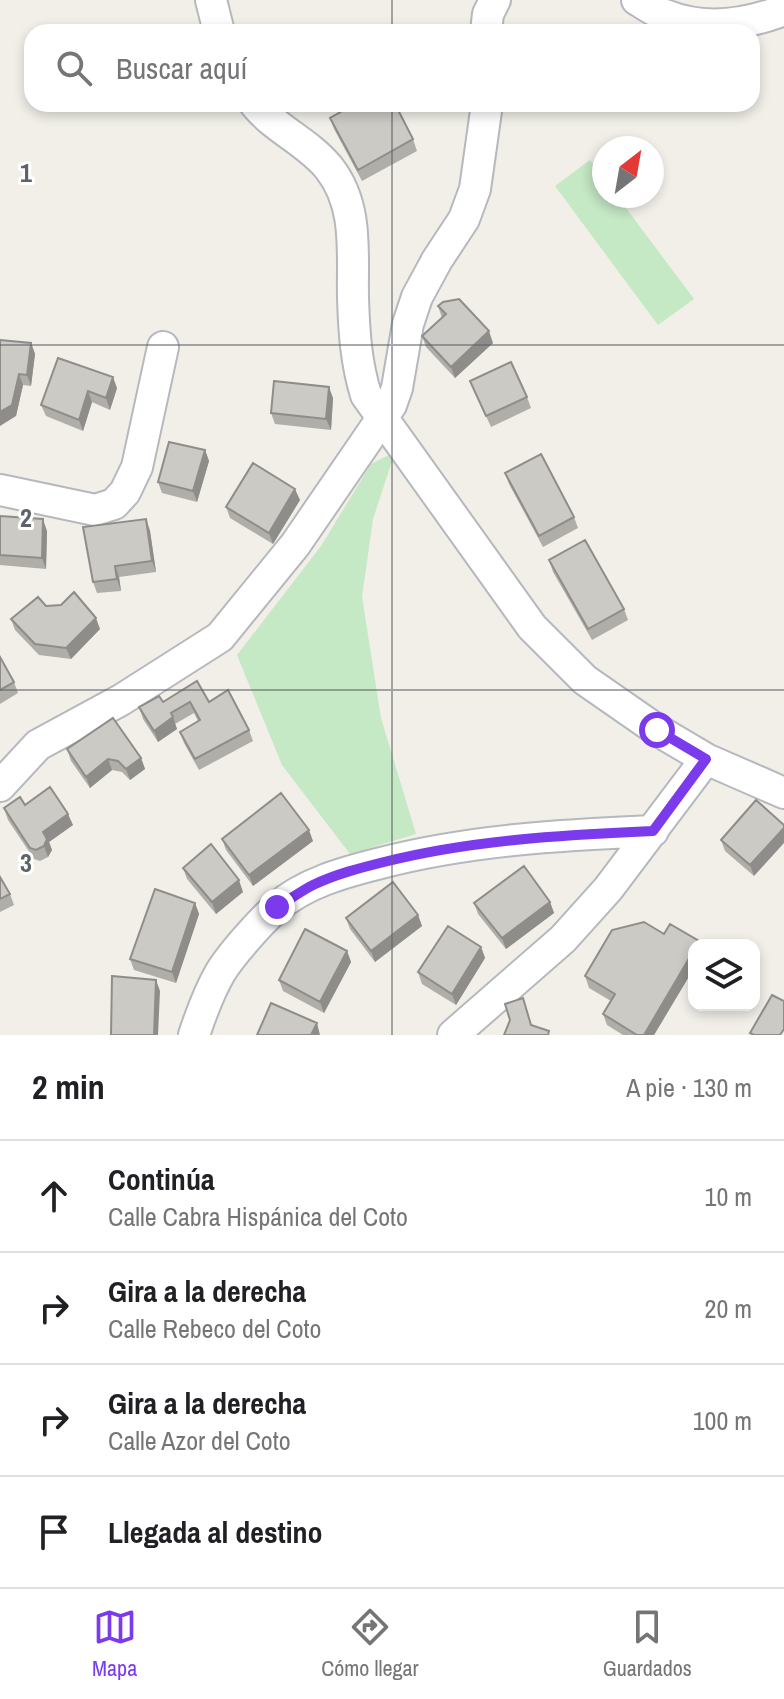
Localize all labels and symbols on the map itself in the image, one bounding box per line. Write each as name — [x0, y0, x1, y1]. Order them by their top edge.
north arrow — [592, 136, 664, 208]
text: 1 — [20, 155, 32, 190]
text: 2 — [20, 500, 32, 535]
route start — [639, 712, 675, 748]
text: 3 — [20, 845, 32, 880]
route end — [259, 889, 295, 925]

